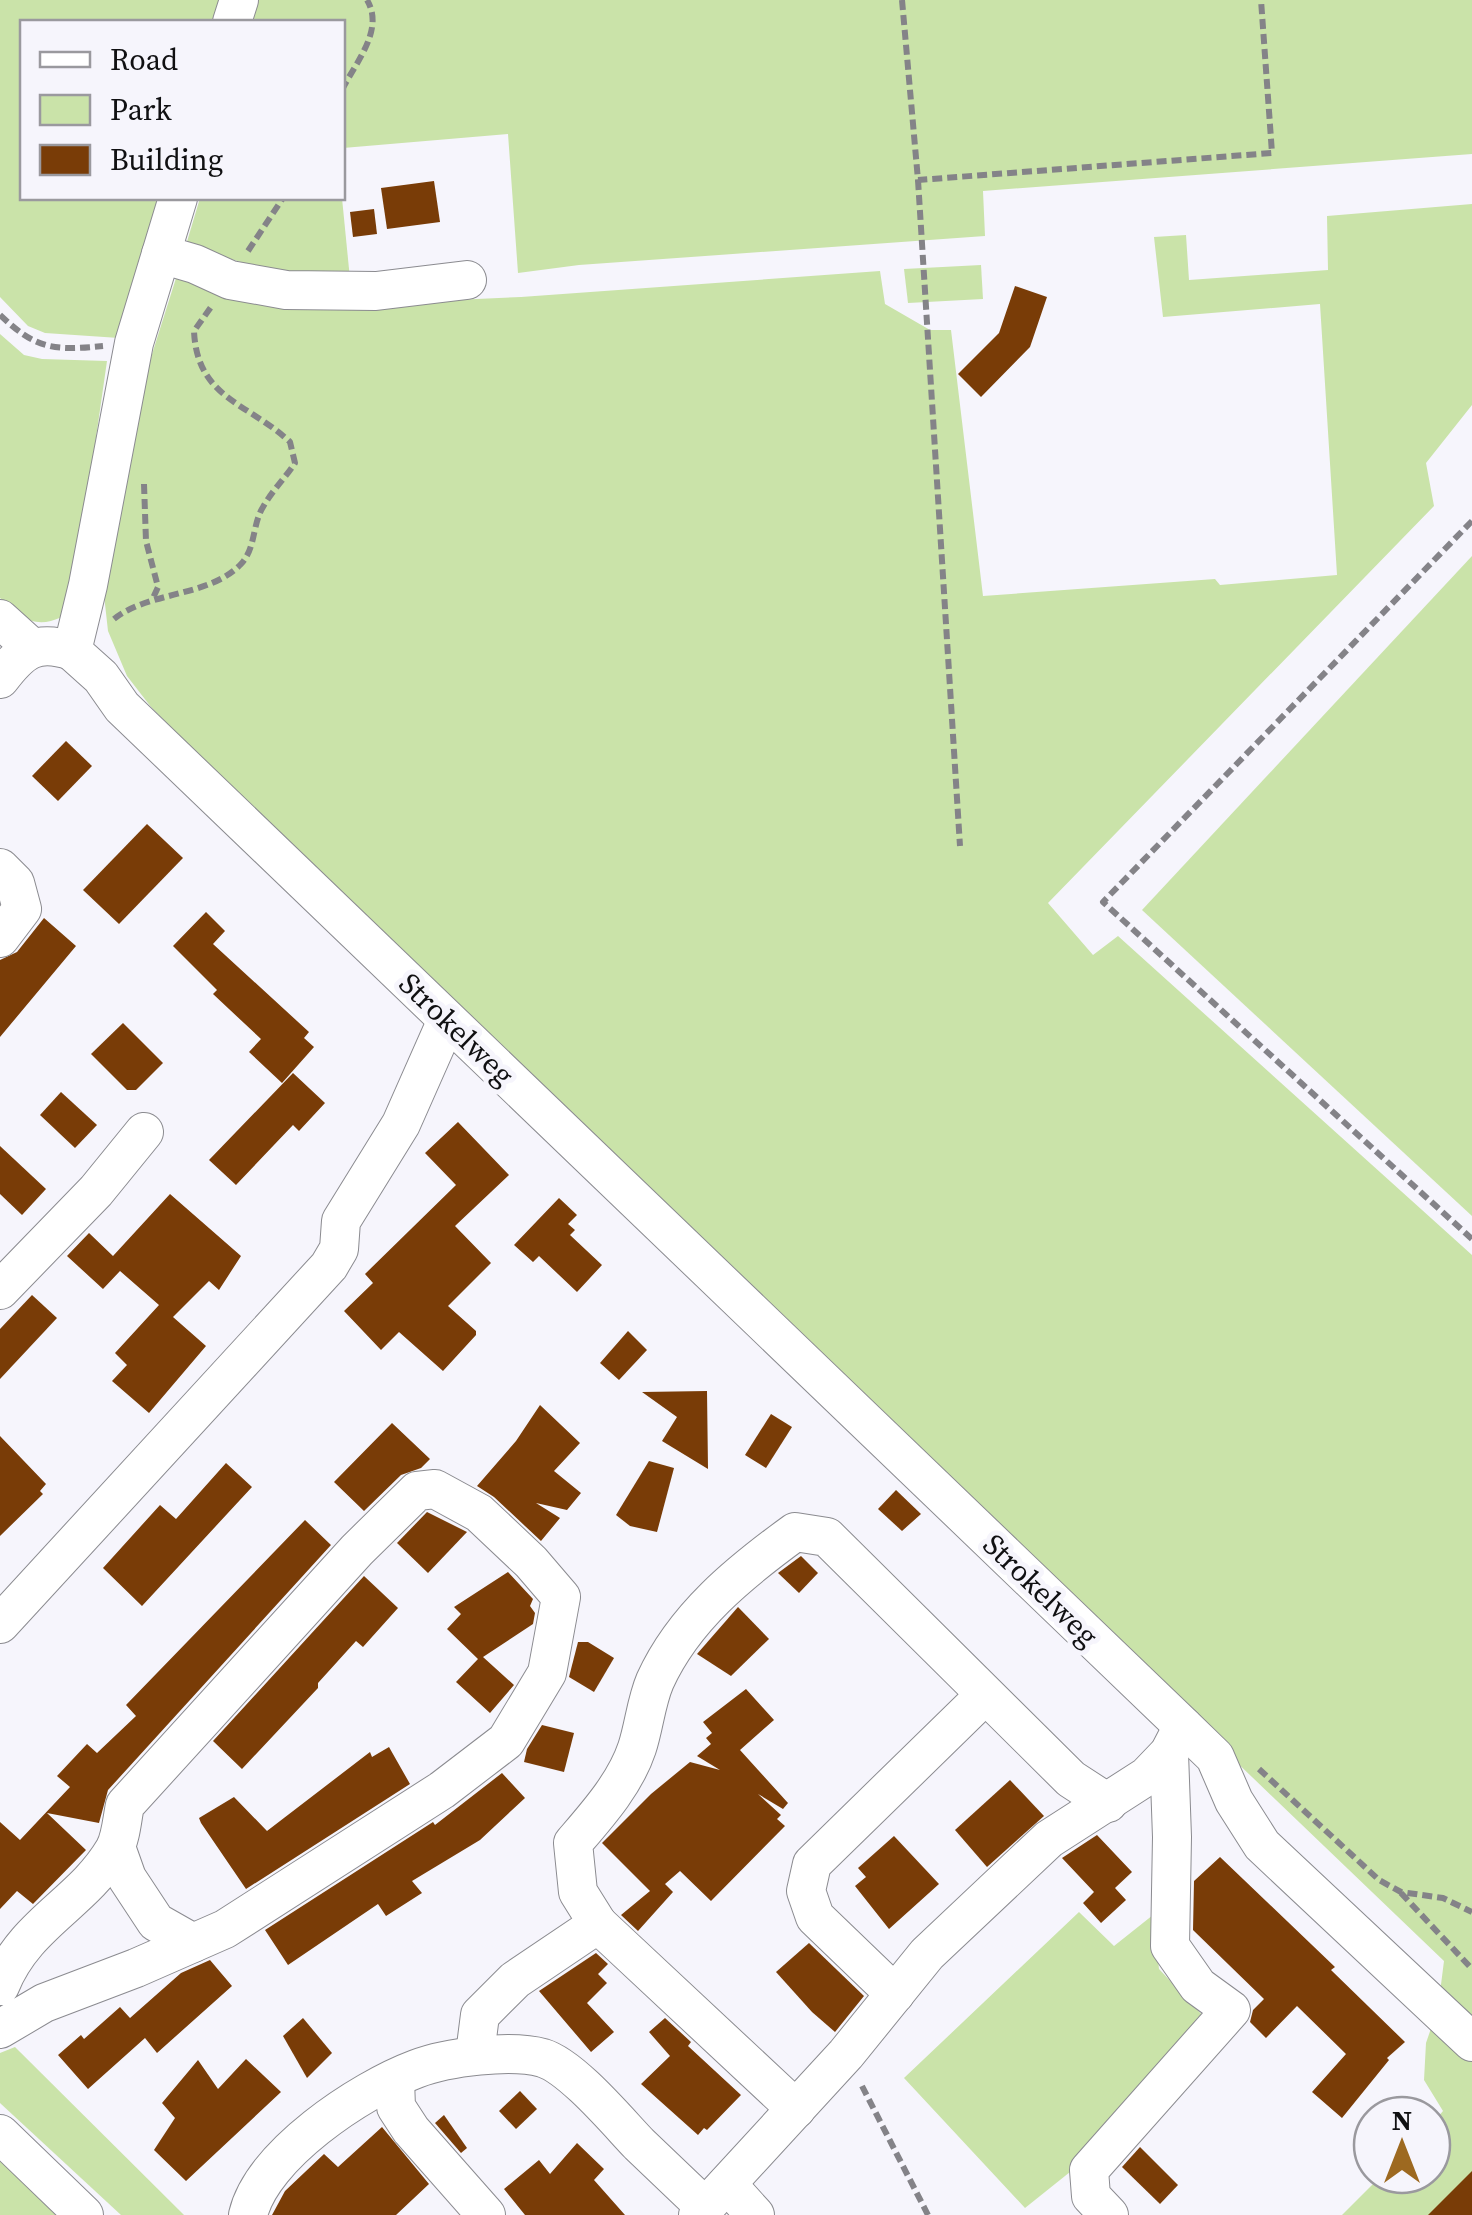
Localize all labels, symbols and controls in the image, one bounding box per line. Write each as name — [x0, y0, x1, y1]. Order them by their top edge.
legend — [20, 20, 345, 200]
text: Road — [110, 39, 178, 80]
text: Park — [110, 89, 172, 130]
text: Building — [110, 139, 223, 180]
street label: Strokelweg — [390, 964, 524, 1094]
street label: Strokelweg — [974, 1525, 1108, 1655]
north arrow — [1352, 2095, 1452, 2195]
text: N — [1392, 2101, 1412, 2139]

